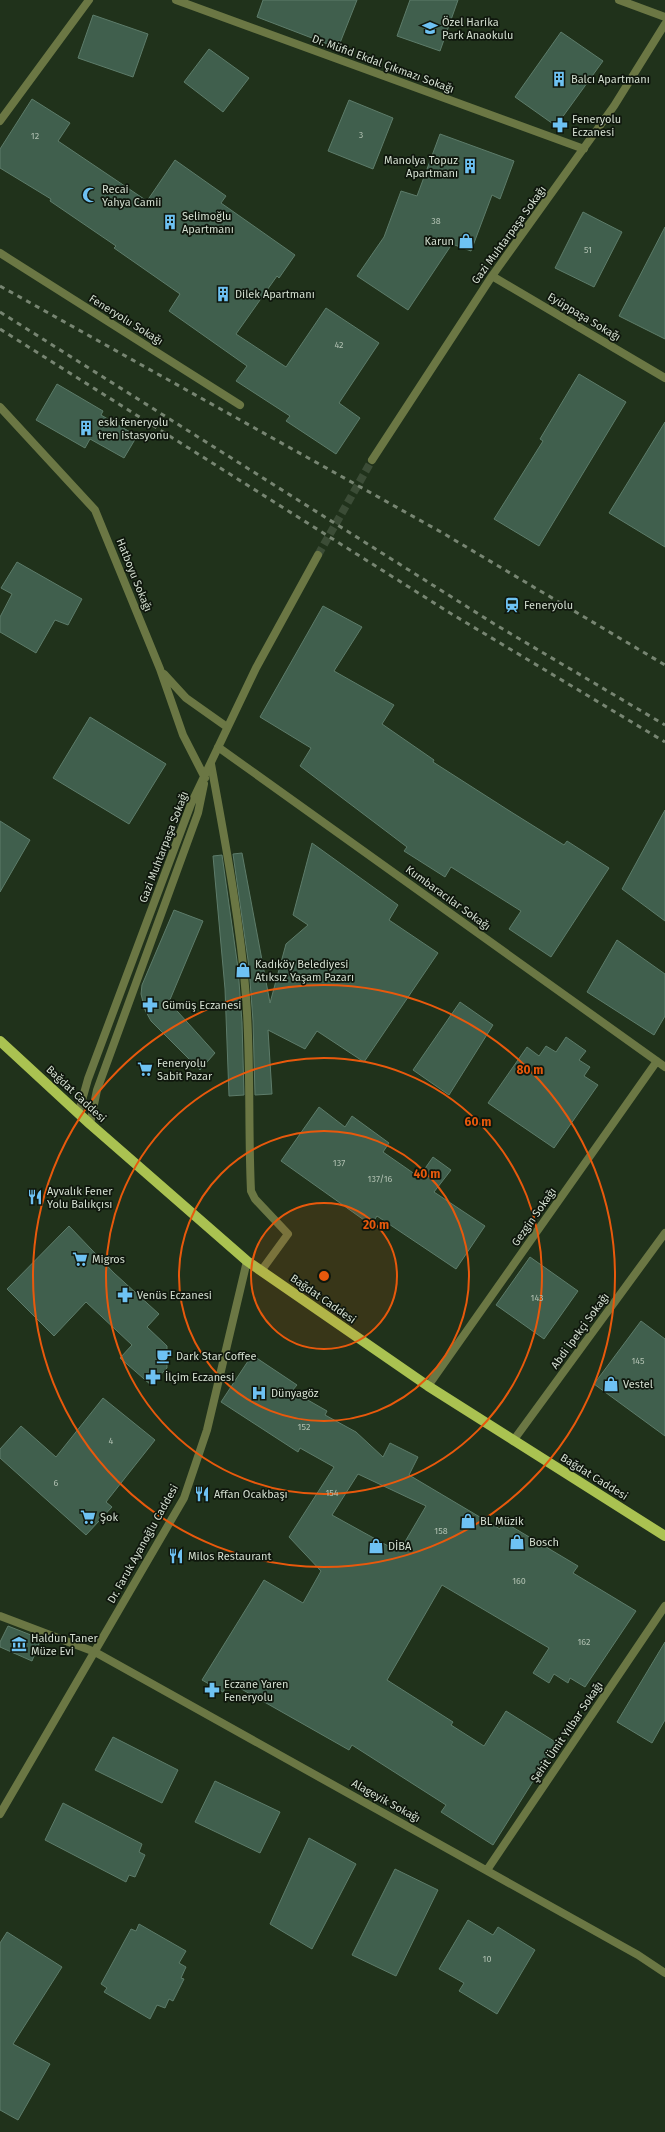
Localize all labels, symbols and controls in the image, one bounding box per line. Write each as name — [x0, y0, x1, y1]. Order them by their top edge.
place label: Özel Harika Park Anaokulu — [442, 15, 513, 42]
school or university icon: Özel Harika Park Anaokulu — [421, 19, 439, 37]
street label: Dr. Müfid Ekdal Çıkmazı Sokağı — [310, 32, 456, 96]
building icon: Balcı Apartmanı — [550, 70, 568, 88]
place label: Balcı Apartmanı — [571, 73, 650, 86]
place label: Feneryolu Eczanesi — [572, 113, 621, 139]
pharmacy icon: Feneryolu Eczanesi — [551, 116, 569, 134]
house number: 3 — [359, 130, 363, 140]
house number: 12 — [31, 131, 39, 141]
place label: Manolya Topuz Apartmanı — [384, 154, 458, 180]
building icon: Manolya Topuz Apartmanı — [461, 157, 479, 175]
place label: Recai Yahya Camii — [102, 183, 161, 209]
street label: Gazi Muhtarpaşa Sokağı — [469, 183, 549, 287]
mosque icon: Recai Yahya Camii — [81, 186, 99, 204]
place label: Selimoğlu Apartmanı — [182, 210, 234, 236]
building icon: Selimoğlu Apartmanı — [161, 213, 179, 231]
house number: 38 — [431, 216, 441, 226]
shop icon: Karun — [457, 232, 475, 250]
place label: Karun — [425, 235, 454, 248]
house number: 51 — [584, 245, 592, 255]
building icon: Dilek Apartmanı — [214, 285, 232, 303]
place label: Dilek Apartmanı — [235, 288, 315, 301]
street label: Eyüppaşa Sokağı — [545, 290, 623, 344]
street label: Feneryolu Sokağı — [87, 292, 165, 348]
house number: 42 — [334, 340, 344, 350]
place label: eski feneryolu tren istasyonu — [98, 416, 169, 442]
building icon: eski feneryolu tren istasyonu — [77, 419, 95, 437]
street label: Hatboyu Sokağı — [113, 537, 155, 613]
station icon: Feneryolu — [503, 596, 521, 614]
place label: Feneryolu — [524, 599, 573, 612]
street label: Gazi Muhtarpaşa Sokağı — [137, 790, 191, 904]
street label: Kumbaracılar Sokağı — [403, 863, 493, 933]
place label: Kadıköy Belediyesi Atıksız Yaşam Pazarı — [255, 958, 354, 984]
shop icon: Kadıköy Belediyesi Atıksız Yaşam Pazarı — [234, 961, 252, 979]
pharmacy icon: Gümüş Eczanesi — [141, 996, 159, 1014]
place label: Gümüş Eczanesi — [162, 999, 241, 1012]
place label: Feneryolu Sabit Pazar — [157, 1057, 213, 1083]
supermarket icon: Feneryolu Sabit Pazar — [136, 1060, 154, 1078]
street label: Bağdat Caddesi — [43, 1063, 109, 1125]
text: 80 m — [517, 1063, 543, 1077]
text: 60 m — [465, 1115, 491, 1129]
house number: 137 — [333, 1158, 345, 1168]
text: 40 m — [414, 1167, 440, 1181]
house number: 137/16 — [368, 1174, 393, 1184]
place label: Ayvalık Fener Yolu Balıkçısı — [47, 1185, 113, 1211]
street label: Gezgin Sokağı — [509, 1185, 559, 1249]
restaurant icon: Ayvalık Fener Yolu Balıkçısı — [26, 1188, 44, 1206]
text: 20 m — [363, 1218, 389, 1232]
supermarket icon: Migros — [71, 1250, 89, 1268]
place label: Migros — [92, 1253, 125, 1266]
centre of rings — [317, 1269, 331, 1283]
street label: Bağdat Caddesi — [288, 1272, 358, 1326]
pharmacy icon: Venüs Eczanesi — [116, 1286, 134, 1304]
place label: Venüs Eczanesi — [137, 1289, 212, 1302]
street label: Abdi İpekçi Sokağı — [547, 1290, 612, 1371]
house number: 143 — [530, 1293, 544, 1303]
cafe icon: Dark Star Coffee — [155, 1347, 173, 1365]
place label: Dark Star Coffee — [176, 1350, 256, 1363]
house number: 145 — [631, 1356, 645, 1366]
pharmacy icon: İlçim Eczanesi — [144, 1368, 162, 1386]
place label: İlçim Eczanesi — [165, 1370, 234, 1384]
shop icon: Vestel — [602, 1375, 620, 1393]
place label: Vestel — [623, 1378, 653, 1391]
hospital icon: Dünyagöz — [250, 1384, 268, 1402]
place label: Dünyagöz — [271, 1387, 319, 1400]
house number: 152 — [298, 1422, 310, 1432]
house number: 4 — [109, 1436, 114, 1446]
street label: Bağdat Caddesi — [558, 1451, 630, 1503]
house number: 6 — [54, 1478, 59, 1488]
street label: Dr. Faruk Ayanoğlu Caddesi — [105, 1482, 181, 1606]
restaurant icon: Affan Ocakbaşı — [193, 1485, 211, 1503]
place label: Affan Ocakbaşı — [214, 1488, 288, 1501]
house number: 154 — [325, 1488, 339, 1498]
supermarket icon: Şok — [79, 1508, 97, 1526]
place label: Şok — [100, 1511, 118, 1524]
shop icon: BL Müzik — [459, 1512, 477, 1530]
place label: BL Müzik — [480, 1515, 524, 1528]
house number: 158 — [434, 1526, 448, 1536]
shop icon: Bosch — [508, 1533, 526, 1551]
place label: Bosch — [529, 1536, 559, 1549]
shop icon: DİBA — [367, 1537, 385, 1555]
place label: DİBA — [388, 1539, 412, 1553]
restaurant icon: Milos Restaurant — [167, 1547, 185, 1565]
place label: Milos Restaurant — [188, 1550, 271, 1563]
house number: 160 — [512, 1576, 526, 1586]
place label: Haldun Taner Müze Evi — [31, 1632, 98, 1658]
museum icon: Haldun Taner Müze Evi — [10, 1635, 28, 1653]
house number: 162 — [577, 1637, 591, 1647]
place label: Eczane Yaren Feneryolu — [224, 1678, 288, 1704]
street label: Şehit Ümit Yılbar Sokağı — [527, 1678, 606, 1785]
pharmacy icon: Eczane Yaren Feneryolu — [203, 1681, 221, 1699]
street label: Alageyik Sokağı — [349, 1777, 423, 1825]
house number: 10 — [483, 1954, 491, 1964]

